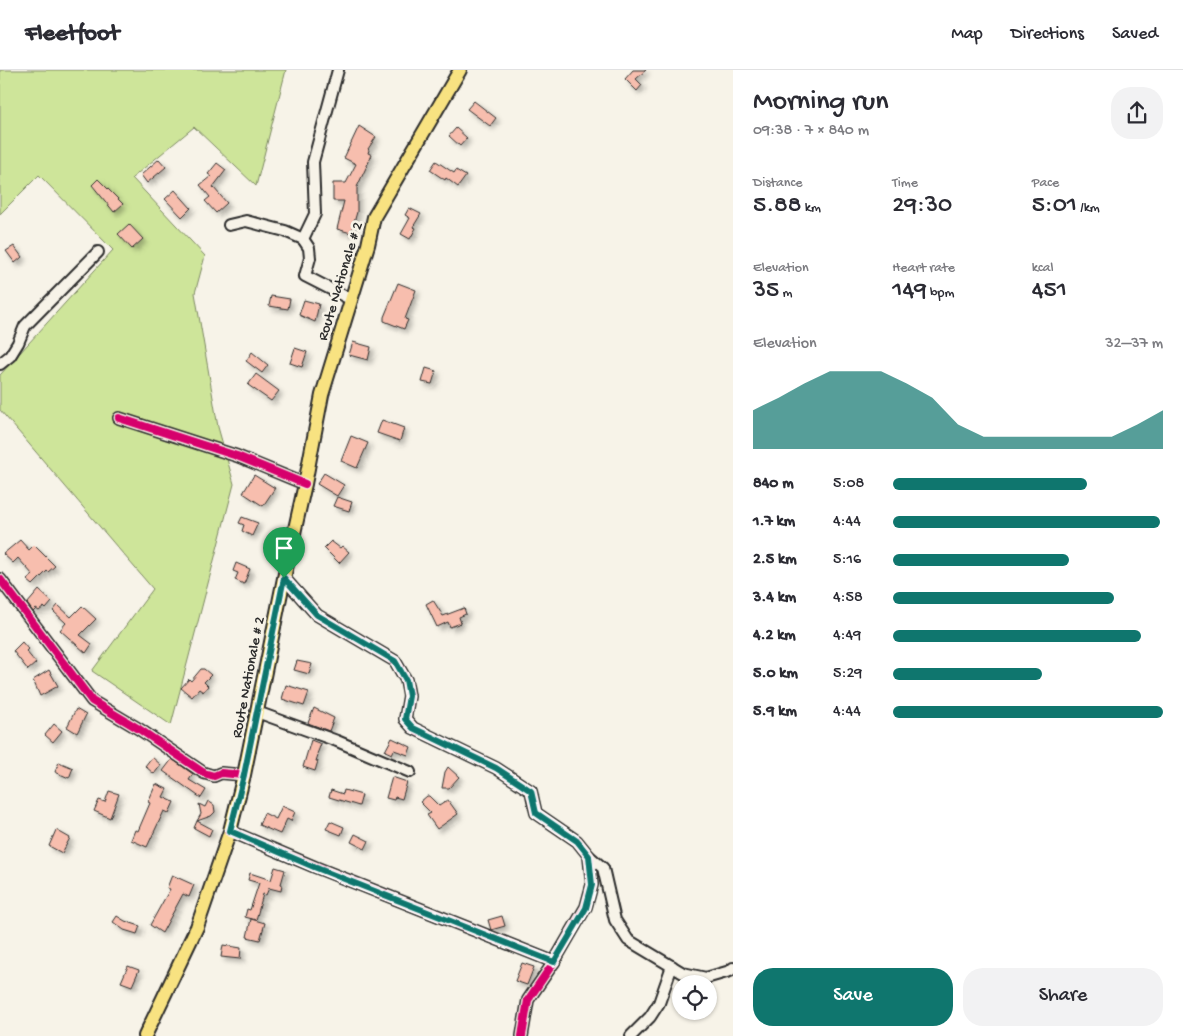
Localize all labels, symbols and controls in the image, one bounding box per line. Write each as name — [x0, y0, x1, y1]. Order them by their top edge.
text: Fleetfoot — [25, 20, 119, 49]
text: Map — [951, 24, 983, 45]
text: Directions — [1011, 24, 1084, 45]
text: Saved — [1112, 24, 1158, 45]
text: Morning run — [753, 86, 888, 119]
button: share — [1111, 87, 1163, 139]
text: 09:38 · 7 × 840 m — [753, 122, 869, 141]
text: Distance — [753, 175, 802, 192]
text: Time — [892, 175, 918, 192]
text: Pace — [1032, 175, 1059, 192]
text: 5.88 — [753, 192, 801, 221]
text: 29:30 — [892, 192, 952, 221]
text: 5:01 — [1032, 192, 1077, 221]
text: km — [801, 200, 821, 217]
text: /km — [1077, 200, 1100, 217]
street label: Route Nationale # 2 — [314, 220, 368, 343]
text: Elevation — [753, 260, 809, 277]
text: Heart rate — [892, 260, 955, 277]
text: kcal — [1032, 260, 1054, 277]
text: 35 — [753, 277, 779, 306]
text: 149 — [892, 277, 927, 306]
text: 451 — [1032, 277, 1067, 306]
text: m — [779, 285, 792, 302]
text: bpm — [927, 285, 954, 302]
text: Elevation — [753, 335, 817, 354]
text: 32–37 m — [1105, 335, 1163, 354]
text: 840 m — [753, 475, 794, 494]
text: 5:08 — [833, 475, 864, 494]
text: 1.7 km — [753, 513, 795, 532]
text: 4:44 — [833, 513, 861, 532]
pin — [263, 527, 305, 578]
icon: arrive — [270, 534, 298, 562]
text: 2.5 km — [753, 551, 797, 570]
text: 5:16 — [833, 551, 861, 570]
text: 3.4 km — [753, 589, 796, 608]
text: 4:58 — [833, 589, 863, 608]
street label: Route Nationale # 2 — [228, 615, 270, 740]
text: 4.2 km — [753, 627, 796, 646]
text: 4:49 — [833, 627, 861, 646]
text: 5.0 km — [753, 665, 798, 684]
text: 5:29 — [833, 665, 862, 684]
text: 5.9 km — [753, 703, 797, 722]
text: 4:44 — [833, 703, 861, 722]
button: Save — [753, 968, 953, 1026]
button: Share — [963, 968, 1163, 1026]
map controls — [672, 975, 717, 1020]
button: locate — [672, 975, 717, 1020]

